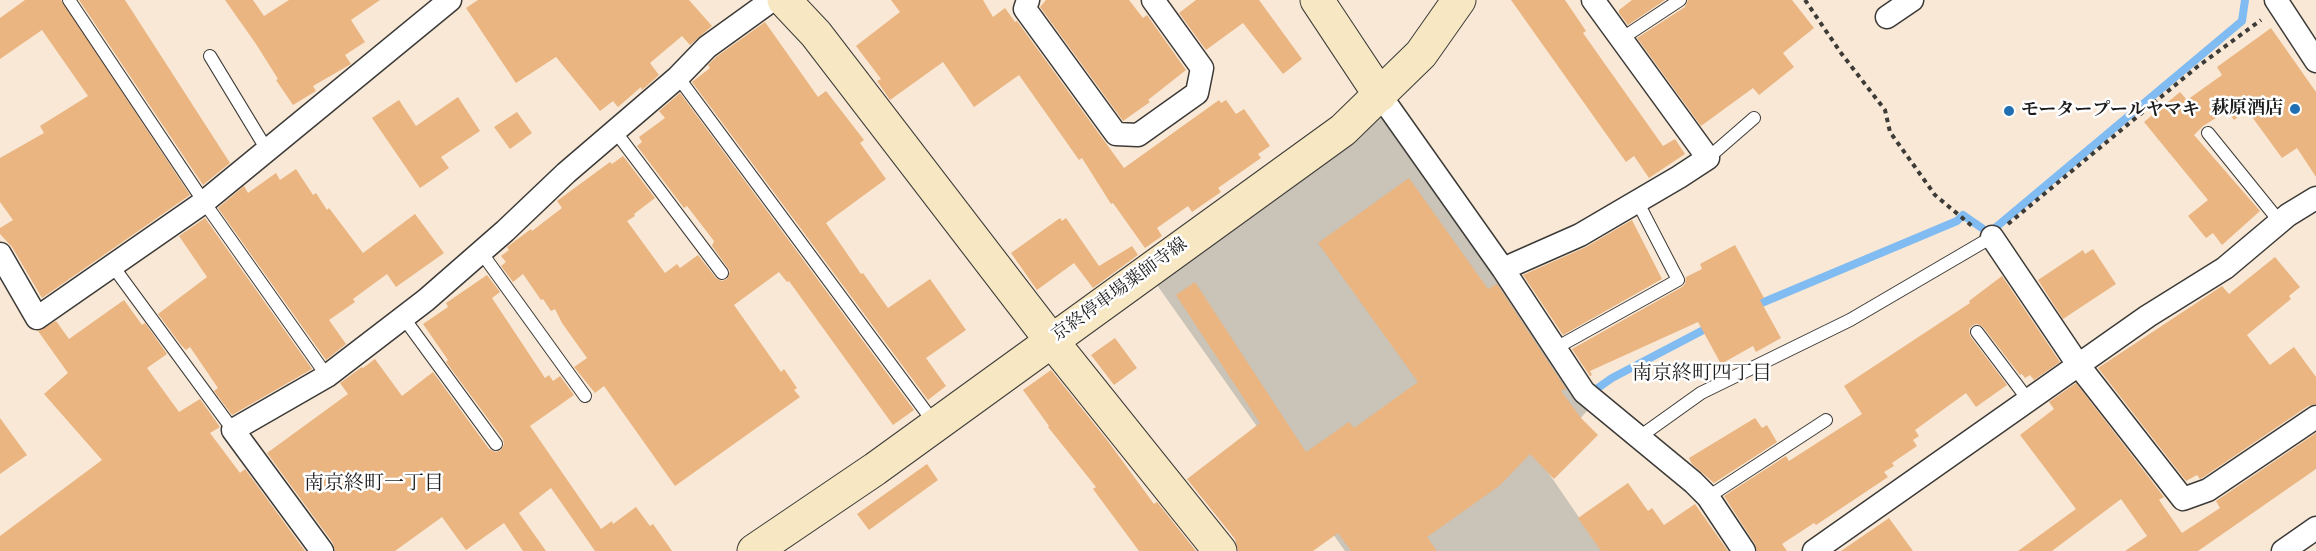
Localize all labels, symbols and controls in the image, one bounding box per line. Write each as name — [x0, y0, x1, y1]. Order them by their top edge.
place label: 萩原酒店 — [2211, 98, 2283, 120]
place label: モータープールヤマキ — [2021, 100, 2200, 122]
marker: 萩原酒店 — [2288, 102, 2302, 116]
marker: モータープールヤマキ — [2002, 104, 2016, 118]
street label: 京終停車場薬師寺線 — [1048, 234, 1192, 346]
district label: 南京終町四丁目 — [1632, 362, 1772, 386]
district label: 南京終町一丁目 — [304, 472, 444, 496]

